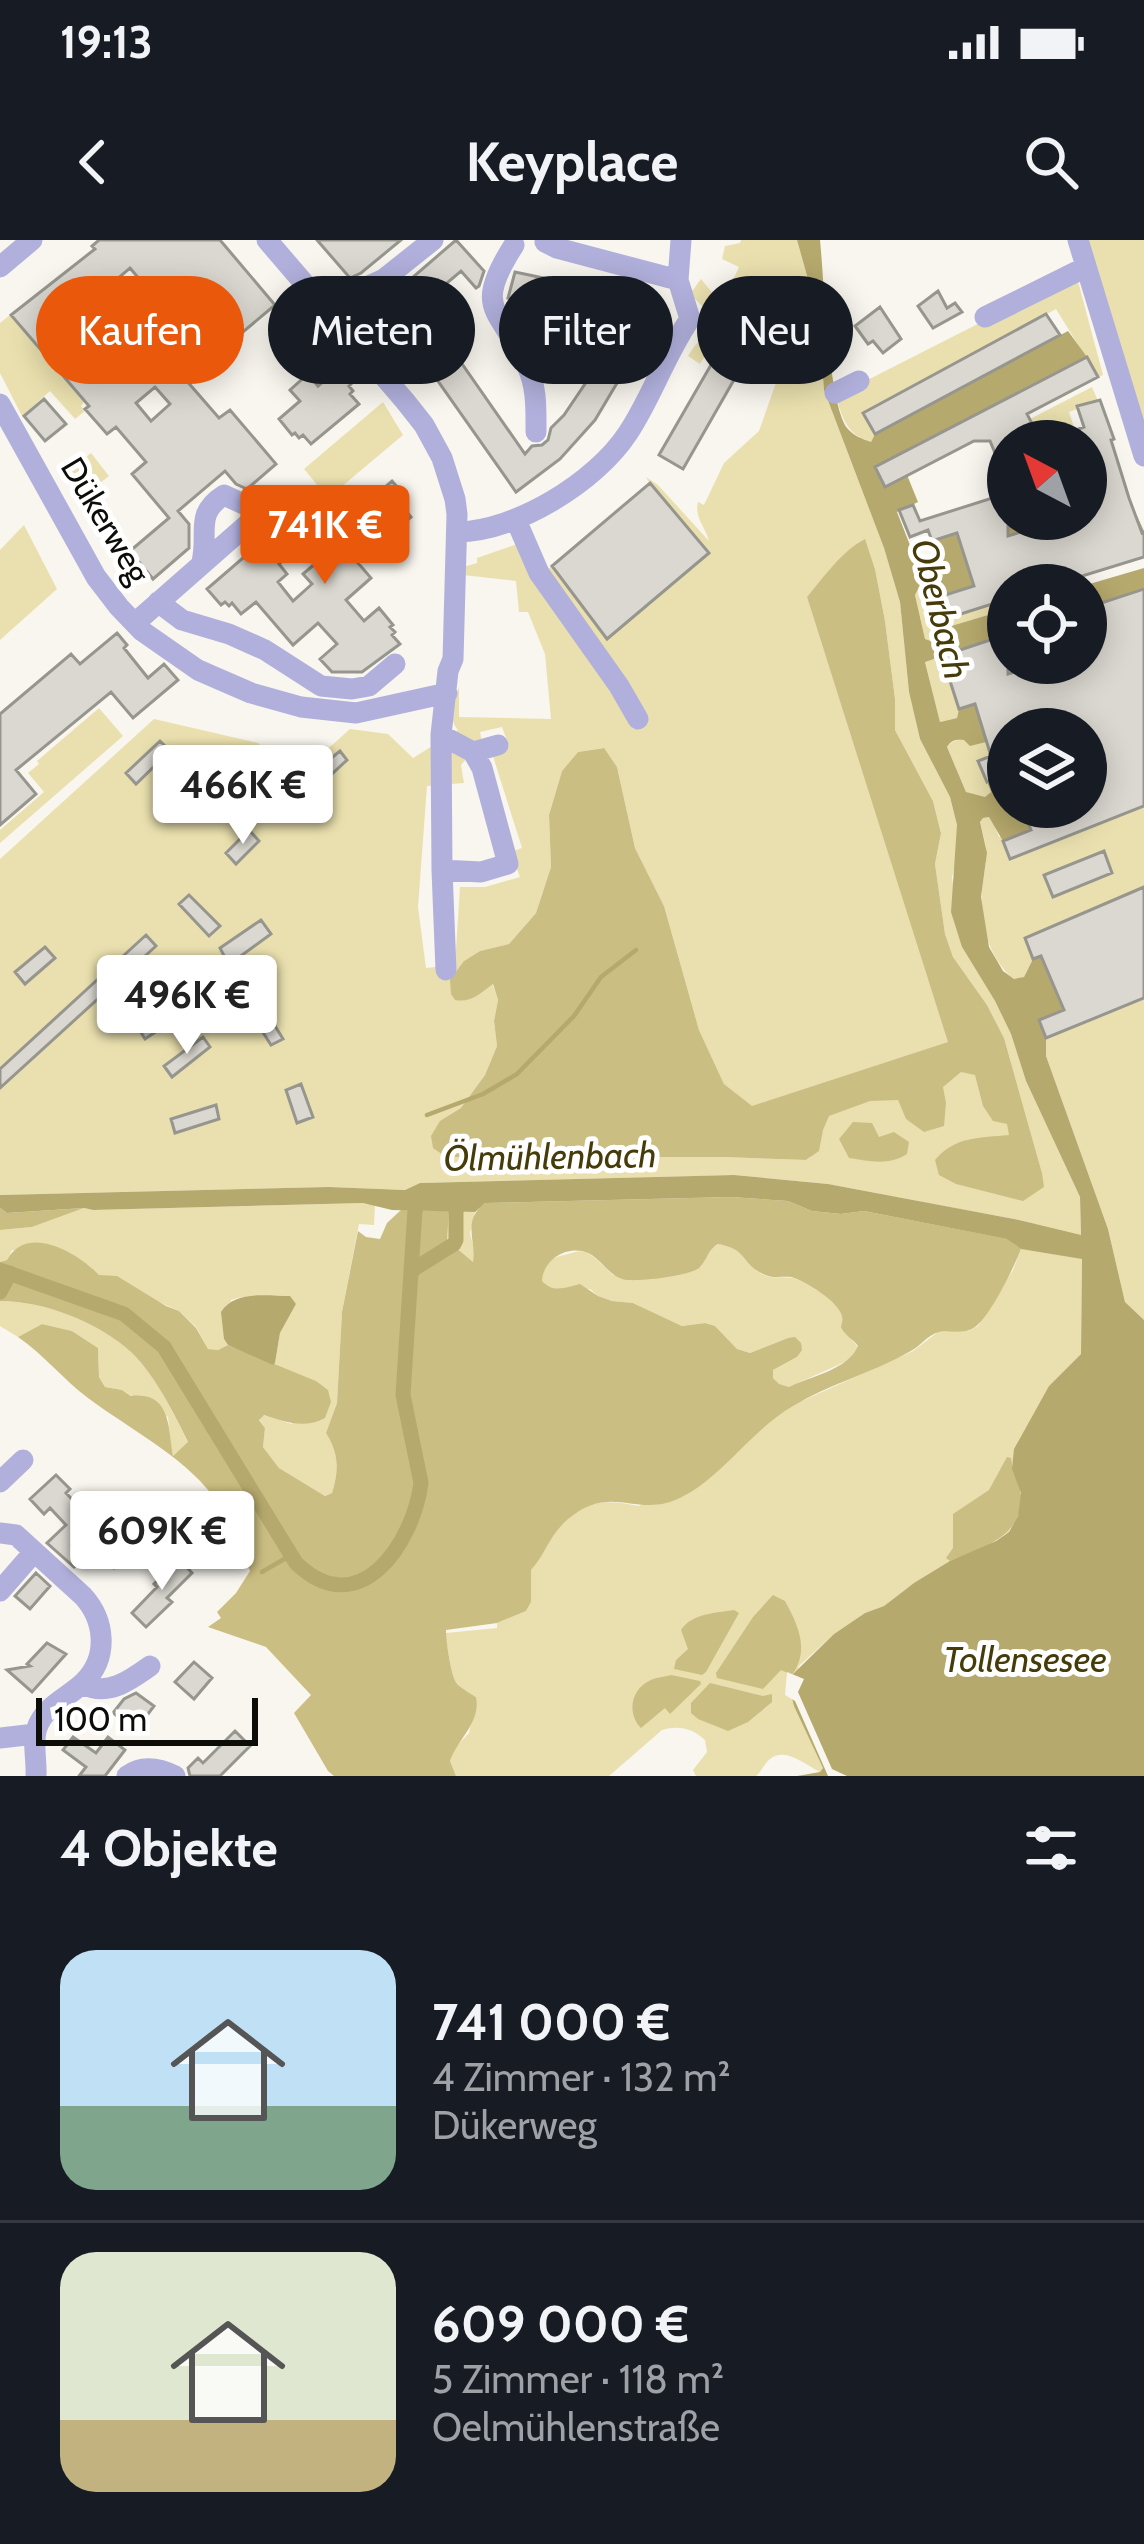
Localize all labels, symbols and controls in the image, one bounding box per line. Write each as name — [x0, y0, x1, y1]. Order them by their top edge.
text: 19:13 — [60, 15, 153, 69]
icon: back — [60, 129, 126, 195]
text: Keyplace — [466, 129, 678, 195]
icon: search — [1018, 129, 1084, 195]
chip: Kaufen — [36, 276, 244, 384]
chip: Mieten — [268, 276, 475, 384]
chip: Filter — [499, 276, 673, 384]
chip: Neu — [697, 276, 853, 384]
north arrow — [987, 420, 1107, 540]
map controls — [987, 420, 1107, 828]
street label: Dükerweg — [53, 450, 159, 591]
pin: 741K € — [227, 485, 423, 587]
text: 741K € — [267, 500, 383, 548]
water label: Oberbach — [902, 534, 980, 684]
button: locate — [987, 564, 1107, 684]
button: layers — [987, 708, 1107, 828]
pin: 466K € — [145, 745, 341, 847]
text: 466K € — [180, 760, 306, 808]
pin: 496K € — [89, 955, 285, 1057]
text: 496K € — [124, 970, 250, 1018]
water label: Ölmühlenbach — [443, 1132, 657, 1180]
pin: 609K € — [64, 1491, 260, 1593]
text: 609K € — [97, 1506, 227, 1554]
water label: Tollensesee — [943, 1637, 1107, 1681]
scale bar — [36, 1692, 258, 1745]
text: 100 m — [54, 1699, 147, 1739]
icon: filters — [1018, 1815, 1084, 1881]
text: 4 Objekte — [60, 1817, 278, 1879]
text: 741 000 € — [432, 1991, 670, 2053]
icon: home — [156, 1998, 300, 2142]
text: 4 Zimmer · 132 m² — [432, 2053, 730, 2101]
text: Dükerweg — [432, 2101, 597, 2149]
text: 609 000 € — [432, 2293, 689, 2355]
icon: home — [156, 2300, 300, 2444]
text: 5 Zimmer · 118 m² — [432, 2355, 724, 2403]
text: Oelmühlenstraße — [432, 2403, 720, 2451]

